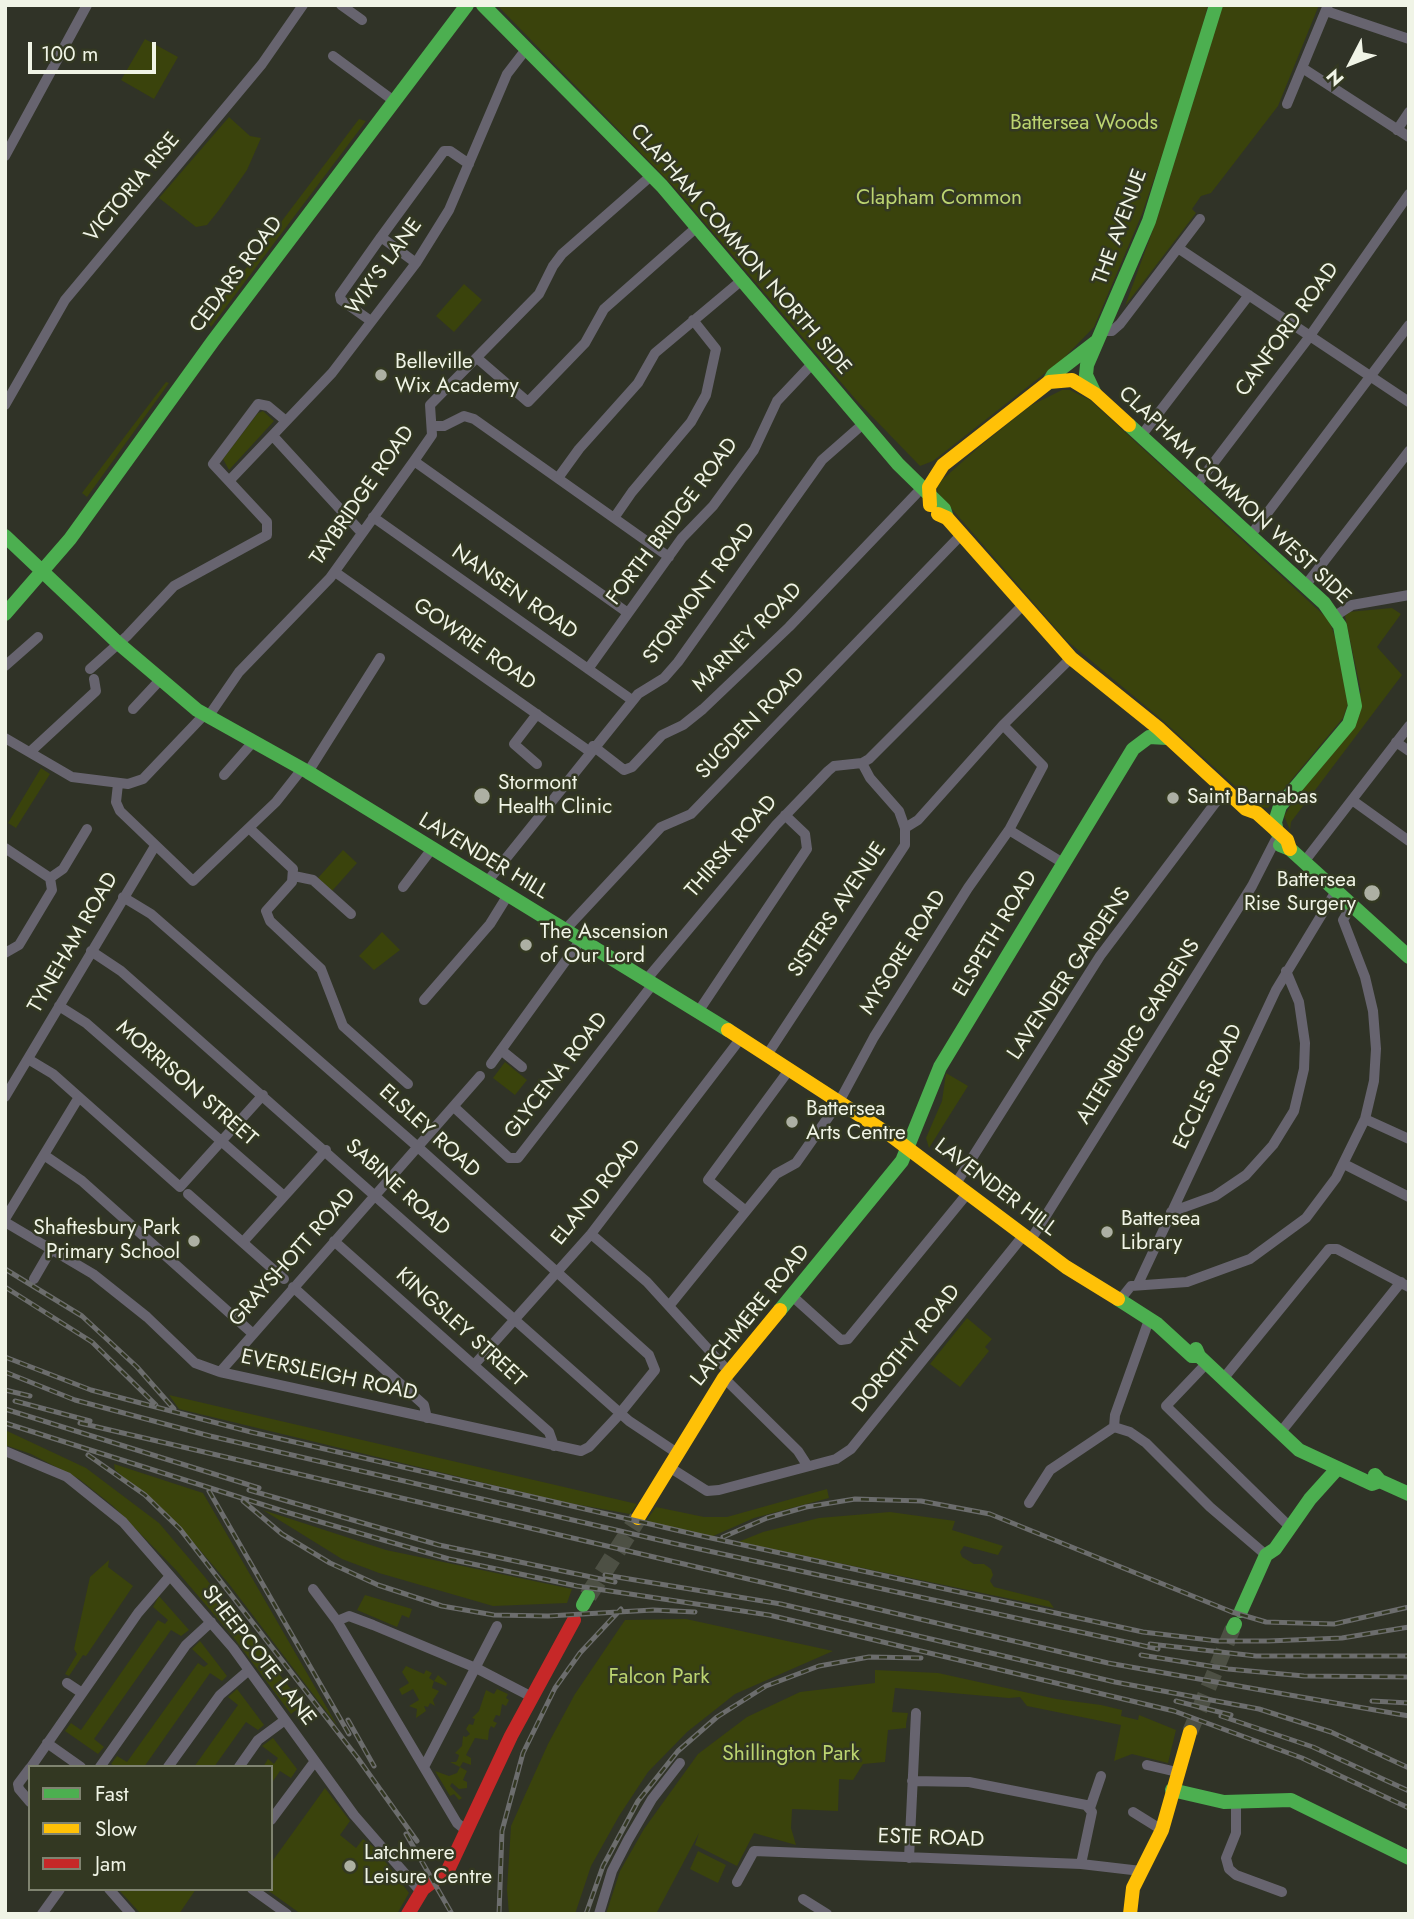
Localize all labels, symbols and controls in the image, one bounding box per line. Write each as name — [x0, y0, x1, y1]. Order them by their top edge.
scale bar — [32, 28, 159, 72]
north arrow — [1316, 28, 1386, 98]
text: 100 m — [41, 39, 98, 69]
text: N — [1320, 63, 1350, 92]
park label: Battersea Woods — [1010, 111, 1158, 137]
street label: CLAPHAM COMMON NORTH SIDE — [624, 119, 856, 381]
street label: VICTORIA RISE — [80, 128, 186, 248]
street label: THE AVENUE — [1089, 166, 1153, 288]
park label: Clapham Common — [856, 186, 1022, 212]
street label: CEDARS ROAD — [185, 212, 289, 338]
street label: WIX'S LANE — [342, 214, 428, 320]
street label: CANFORD ROAD — [1231, 258, 1345, 402]
place label: Belleville Wix Academy — [395, 350, 519, 400]
marker: Belleville Wix Academy — [373, 367, 389, 383]
street label: CLAPHAM COMMON WEST SIDE — [1113, 382, 1355, 610]
street label: TAYBRIDGE ROAD — [305, 421, 421, 571]
street label: FORTH BRIDGE ROAD — [602, 433, 744, 611]
street label: STORMONT ROAD — [639, 518, 761, 670]
street label: NANSEN ROAD — [446, 540, 582, 646]
street label: MARNEY ROAD — [688, 578, 808, 698]
street label: GOWRIE ROAD — [408, 593, 540, 697]
street label: SUGDEN ROAD — [692, 663, 810, 785]
place label: Stormont Health Clinic — [498, 771, 612, 821]
place label: Saint Barnabas — [1187, 785, 1317, 811]
marker: Stormont Health Clinic — [472, 786, 492, 806]
marker: Saint Barnabas — [1165, 790, 1181, 806]
street label: THIRSK ROAD — [681, 791, 783, 903]
street label: LAVENDER HILL — [414, 808, 552, 906]
street label: SISTERS AVENUE — [784, 838, 892, 982]
street label: ELSPETH ROAD — [949, 866, 1043, 1002]
street label: TYNEHAM ROAD — [24, 868, 124, 1018]
place label: Battersea Rise Surgery — [1244, 868, 1356, 918]
street label: LAVENDER GARDENS — [1003, 883, 1137, 1065]
marker: Battersea Rise Surgery — [1362, 883, 1382, 903]
street label: MYSORE ROAD — [856, 886, 952, 1020]
place label: The Ascension of Our Lord — [540, 920, 669, 970]
street label: ALTENBURG GARDENS — [1072, 935, 1206, 1129]
marker: The Ascension of Our Lord — [518, 937, 534, 953]
street label: GLYCENA ROAD — [500, 1008, 614, 1144]
street label: MORRISON STREET — [110, 1016, 262, 1152]
street label: ECCLES ROAD — [1169, 1021, 1249, 1153]
street label: ELSLEY ROAD — [373, 1080, 485, 1184]
place label: Battersea Arts Centre — [806, 1097, 906, 1147]
marker: Battersea Arts Centre — [784, 1114, 800, 1130]
street label: SABINE ROAD — [339, 1134, 455, 1242]
street label: LAVENDER HILL — [929, 1134, 1061, 1242]
street label: ELAND ROAD — [547, 1135, 647, 1251]
street label: GRAYSHOTT ROAD — [224, 1184, 362, 1332]
place label: Battersea Library — [1121, 1207, 1200, 1257]
place label: Shaftesbury Park Primary School — [33, 1216, 180, 1266]
marker: Battersea Library — [1099, 1224, 1115, 1240]
marker: Shaftesbury Park Primary School — [186, 1233, 202, 1249]
street label: LATCHMERE ROAD — [686, 1240, 816, 1392]
street label: KINGSLEY STREET — [390, 1263, 530, 1393]
street label: DOROTHY ROAD — [848, 1280, 966, 1418]
street label: EVERSLEIGH ROAD — [238, 1345, 420, 1407]
street label: SHEEPCOTE LANE — [195, 1581, 321, 1731]
park label: Falcon Park — [608, 1665, 710, 1691]
park label: Shillington Park — [722, 1742, 860, 1768]
legend — [28, 1765, 273, 1891]
text: Fast — [95, 1779, 128, 1809]
text: Slow — [95, 1814, 137, 1844]
street label: ESTE ROAD — [877, 1825, 985, 1853]
place label: Latchmere Leisure Centre — [364, 1841, 492, 1891]
text: Jam — [95, 1849, 127, 1879]
marker: Latchmere Leisure Centre — [342, 1858, 358, 1874]

